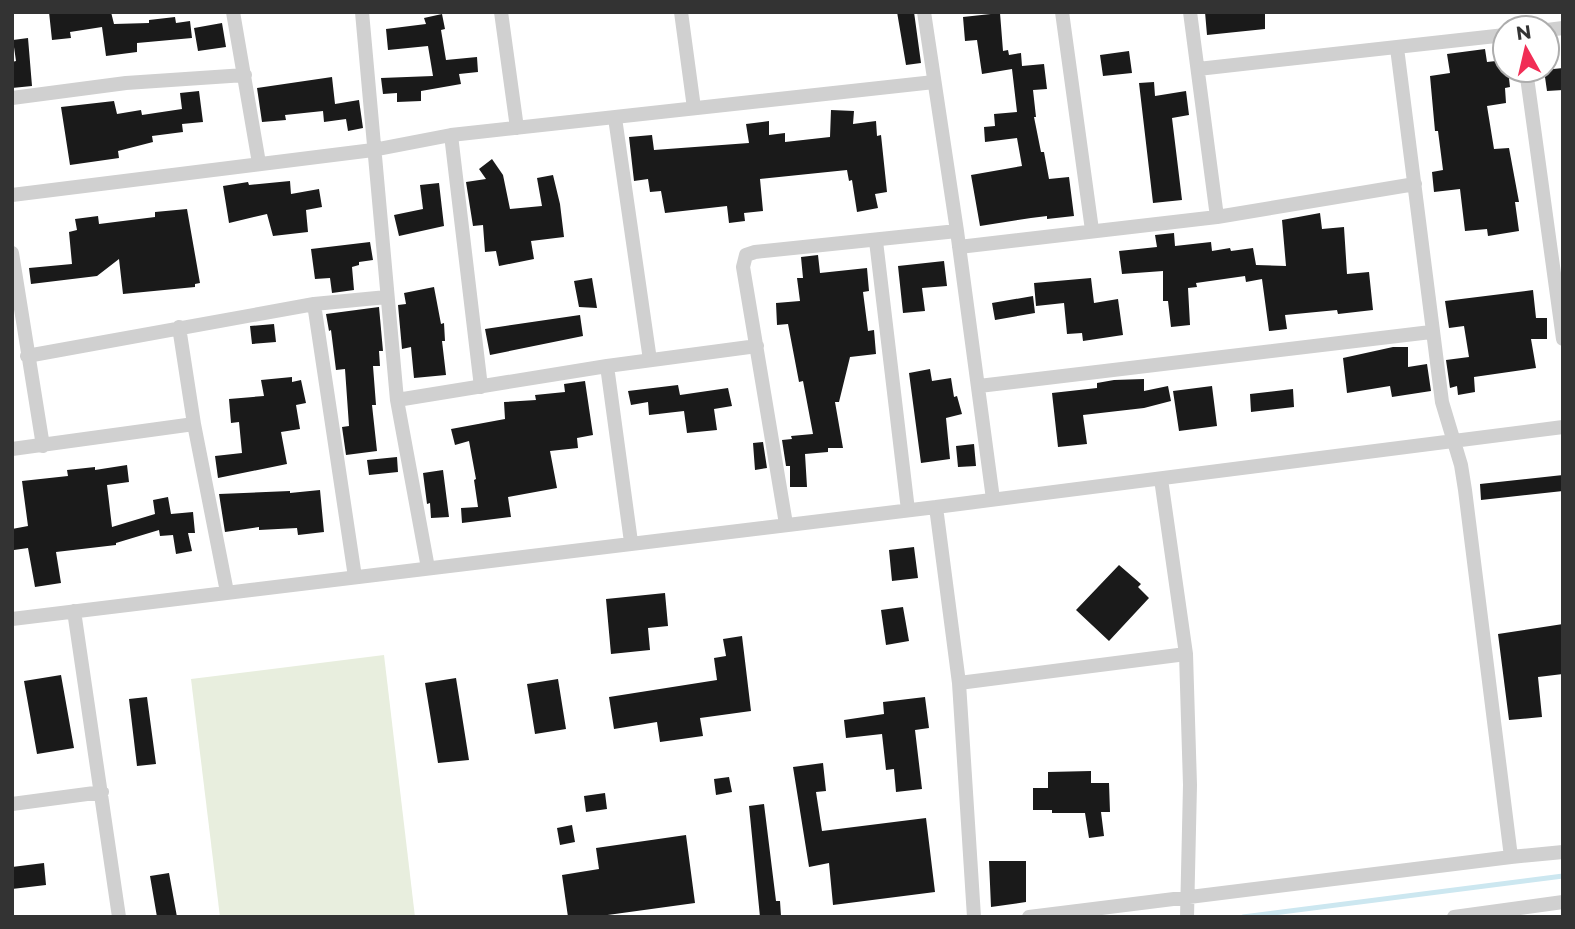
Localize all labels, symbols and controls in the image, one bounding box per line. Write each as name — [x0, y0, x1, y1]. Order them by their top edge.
north arrow — [1491, 14, 1561, 84]
text: N — [1514, 20, 1533, 45]

